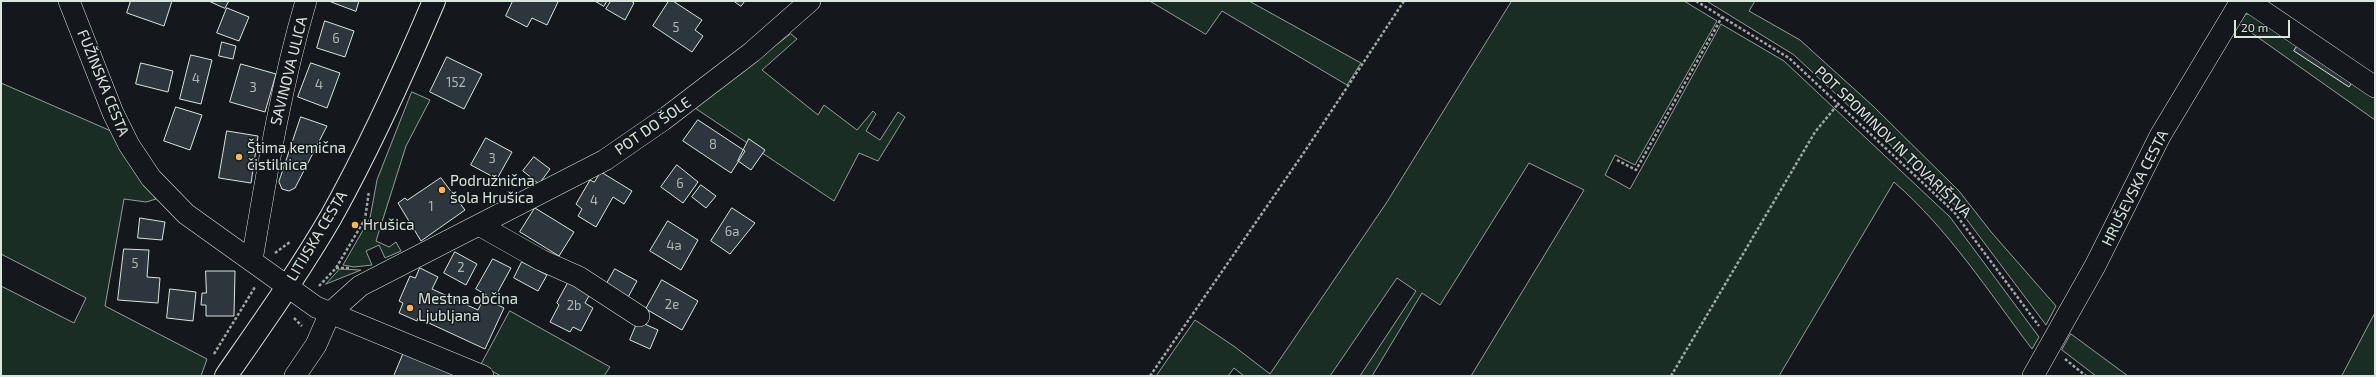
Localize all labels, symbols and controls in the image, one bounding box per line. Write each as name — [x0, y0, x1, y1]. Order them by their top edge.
scale bar — [2236, 12, 2292, 38]
street label: SAVINOVA ULICA — [267, 15, 311, 127]
house number: 5 — [673, 20, 679, 36]
text: 20 m — [2241, 20, 2268, 34]
street label: FUŽINSKA CESTA — [73, 27, 133, 139]
house number: 6 — [332, 31, 340, 47]
street label: POT SPOMINOV IN TOVARIŠTVA — [1811, 62, 1975, 222]
house number: 4 — [192, 71, 200, 87]
house number: 152 — [446, 75, 466, 91]
house number: 4 — [315, 77, 323, 93]
house number: 3 — [249, 80, 257, 96]
street label: POT DO ŠOLE — [612, 93, 694, 159]
street label: HRUŠEVSKA CESTA — [2098, 127, 2172, 249]
house number: 8 — [709, 137, 717, 153]
place label: Štima kemična čistilnica — [247, 139, 346, 174]
house number: 3 — [488, 151, 496, 167]
marker: Štima kemična čistilnica — [234, 152, 244, 162]
place label: Podružnična šola Hrušica — [450, 172, 535, 207]
house number: 6 — [676, 176, 684, 192]
marker: Podružnična šola Hrušica — [437, 185, 447, 195]
street label: LITIJSKA CESTA — [283, 188, 351, 284]
house number: 4 — [590, 193, 598, 209]
house number: 1 — [428, 199, 434, 215]
place label: Hrušica — [363, 216, 414, 234]
marker: Hrušica — [350, 220, 360, 230]
house number: 6a — [725, 224, 739, 240]
house number: 4a — [666, 238, 682, 254]
house number: 5 — [132, 256, 138, 272]
house number: 2 — [457, 260, 465, 276]
place label: Mestna občina Ljubljana — [418, 290, 518, 325]
house number: 2e — [665, 297, 679, 313]
house number: 2b — [567, 298, 581, 314]
marker: Mestna občina Ljubljana — [405, 303, 415, 313]

